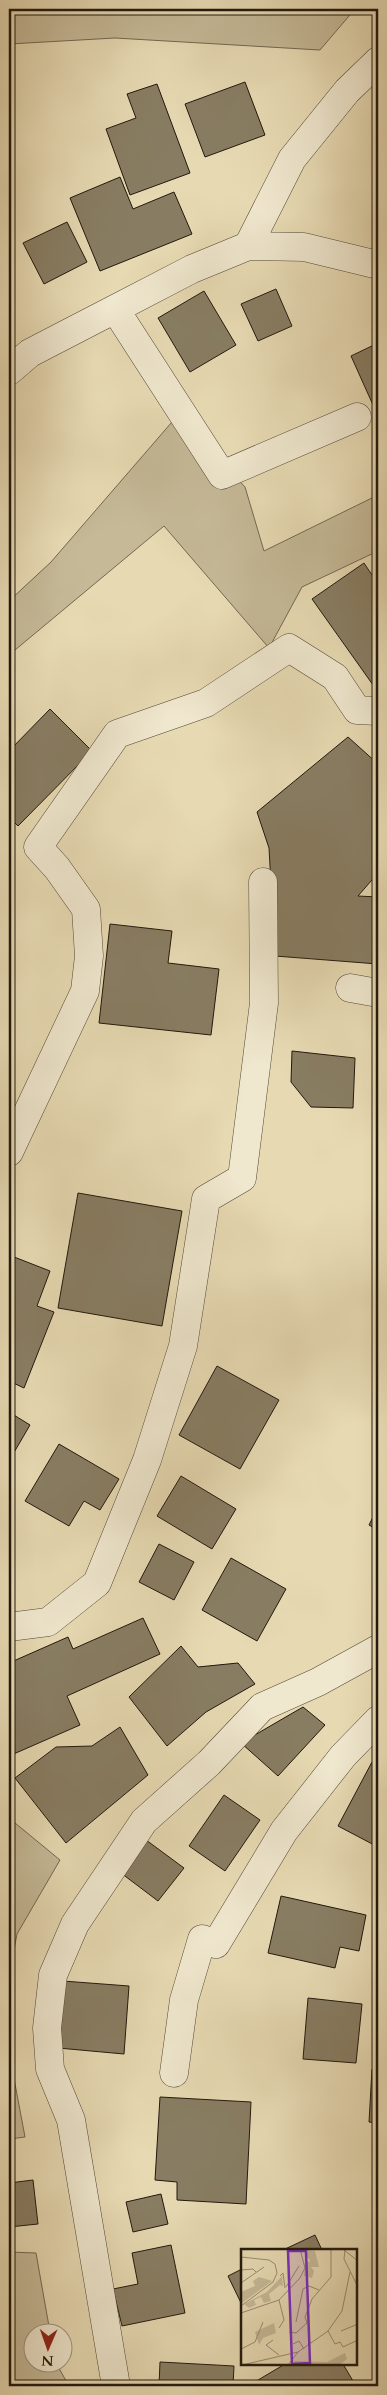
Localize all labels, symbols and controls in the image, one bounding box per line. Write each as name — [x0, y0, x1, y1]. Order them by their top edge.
inset map — [241, 2249, 357, 2365]
north arrow — [22, 2322, 72, 2372]
text: N — [41, 2351, 54, 2370]

